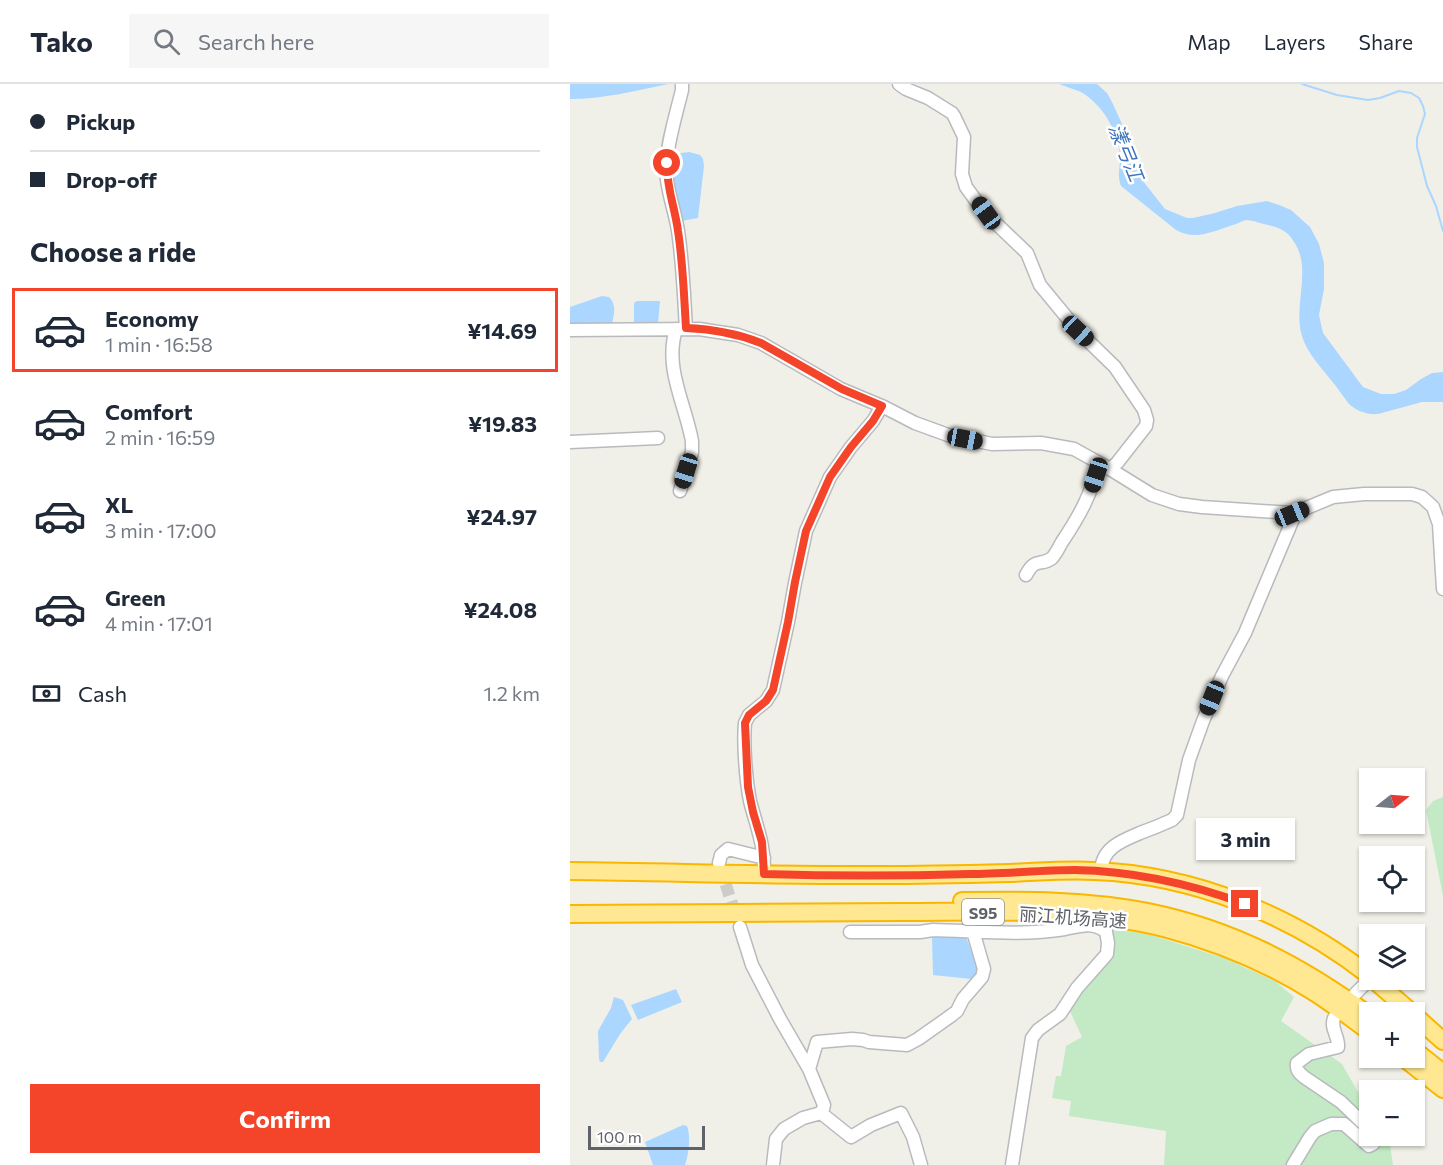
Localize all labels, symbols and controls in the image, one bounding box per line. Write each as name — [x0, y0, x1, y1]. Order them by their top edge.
search box — [129, 14, 549, 68]
text: Tako — [30, 24, 93, 58]
icon: search — [150, 25, 183, 58]
text: Search here — [198, 28, 314, 55]
text: Map — [1187, 29, 1231, 54]
text: Layers — [1264, 29, 1326, 54]
text: Share — [1359, 29, 1413, 54]
text: Pickup — [66, 108, 135, 135]
water label: 漾弓江 — [1105, 120, 1150, 186]
route start — [653, 149, 680, 176]
text: Drop-off — [66, 166, 157, 193]
car — [968, 193, 1004, 233]
text: Choose a ride — [30, 235, 196, 268]
icon: car — [33, 303, 87, 357]
text: Economy — [105, 305, 199, 332]
car — [1059, 312, 1097, 350]
text: ¥14.69 — [467, 317, 537, 344]
text: 1 min · 16:58 — [105, 332, 213, 356]
icon: car — [33, 396, 87, 450]
text: Comfort — [105, 398, 193, 425]
text: ¥19.83 — [468, 410, 537, 437]
text: 2 min · 16:59 — [105, 425, 215, 449]
car — [946, 427, 984, 451]
car — [672, 451, 700, 491]
car — [1082, 455, 1110, 495]
icon: car — [33, 489, 87, 543]
text: XL — [105, 491, 133, 518]
car — [1272, 499, 1312, 529]
text: ¥24.97 — [466, 503, 537, 530]
text: 3 min · 17:00 — [105, 518, 217, 542]
icon: car — [33, 582, 87, 636]
text: Green — [105, 584, 166, 611]
text: ¥24.08 — [463, 596, 537, 623]
text: 4 min · 17:01 — [105, 611, 213, 635]
icon: cash — [30, 677, 63, 710]
car — [1197, 678, 1227, 718]
text: Cash — [78, 680, 127, 707]
text: 1.2 km — [484, 681, 540, 705]
north arrow — [1359, 768, 1425, 834]
map controls — [1359, 768, 1425, 1146]
callout: 3 min — [1196, 817, 1294, 859]
text: 3 min — [1220, 827, 1271, 851]
button: locate — [1359, 846, 1425, 912]
route end — [1231, 890, 1258, 917]
road number: S95 — [962, 899, 1004, 925]
street label: 丽江机场高速 — [1018, 902, 1128, 932]
button: layers — [1359, 924, 1425, 990]
button: + — [1359, 1002, 1425, 1068]
button: − — [1359, 1080, 1425, 1146]
button: Confirm — [30, 1084, 540, 1153]
scale bar — [588, 1123, 705, 1150]
text: 100 m — [597, 1127, 642, 1146]

